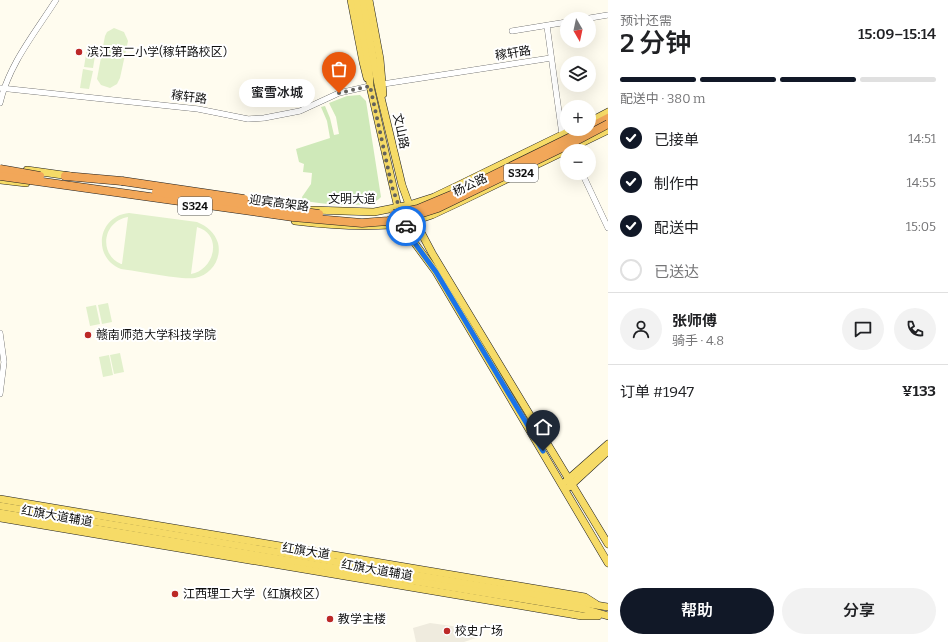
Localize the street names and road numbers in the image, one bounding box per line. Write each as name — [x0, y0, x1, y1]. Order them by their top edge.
street label: 稼轩路 — [494, 43, 532, 63]
street label: 稼轩路 — [170, 88, 208, 106]
street label: 文山路 — [390, 112, 412, 150]
road number: S324 — [504, 164, 538, 182]
street label: 杨公路 — [451, 171, 489, 199]
street label: 迎宾高架路 — [248, 192, 310, 214]
street label: 文明大道 — [328, 192, 376, 206]
road number: S324 — [178, 197, 212, 215]
street label: 红旗大道辅道 — [20, 503, 94, 529]
street label: 红旗大道 — [281, 540, 331, 562]
street label: 红旗大道辅道 — [340, 557, 414, 583]

